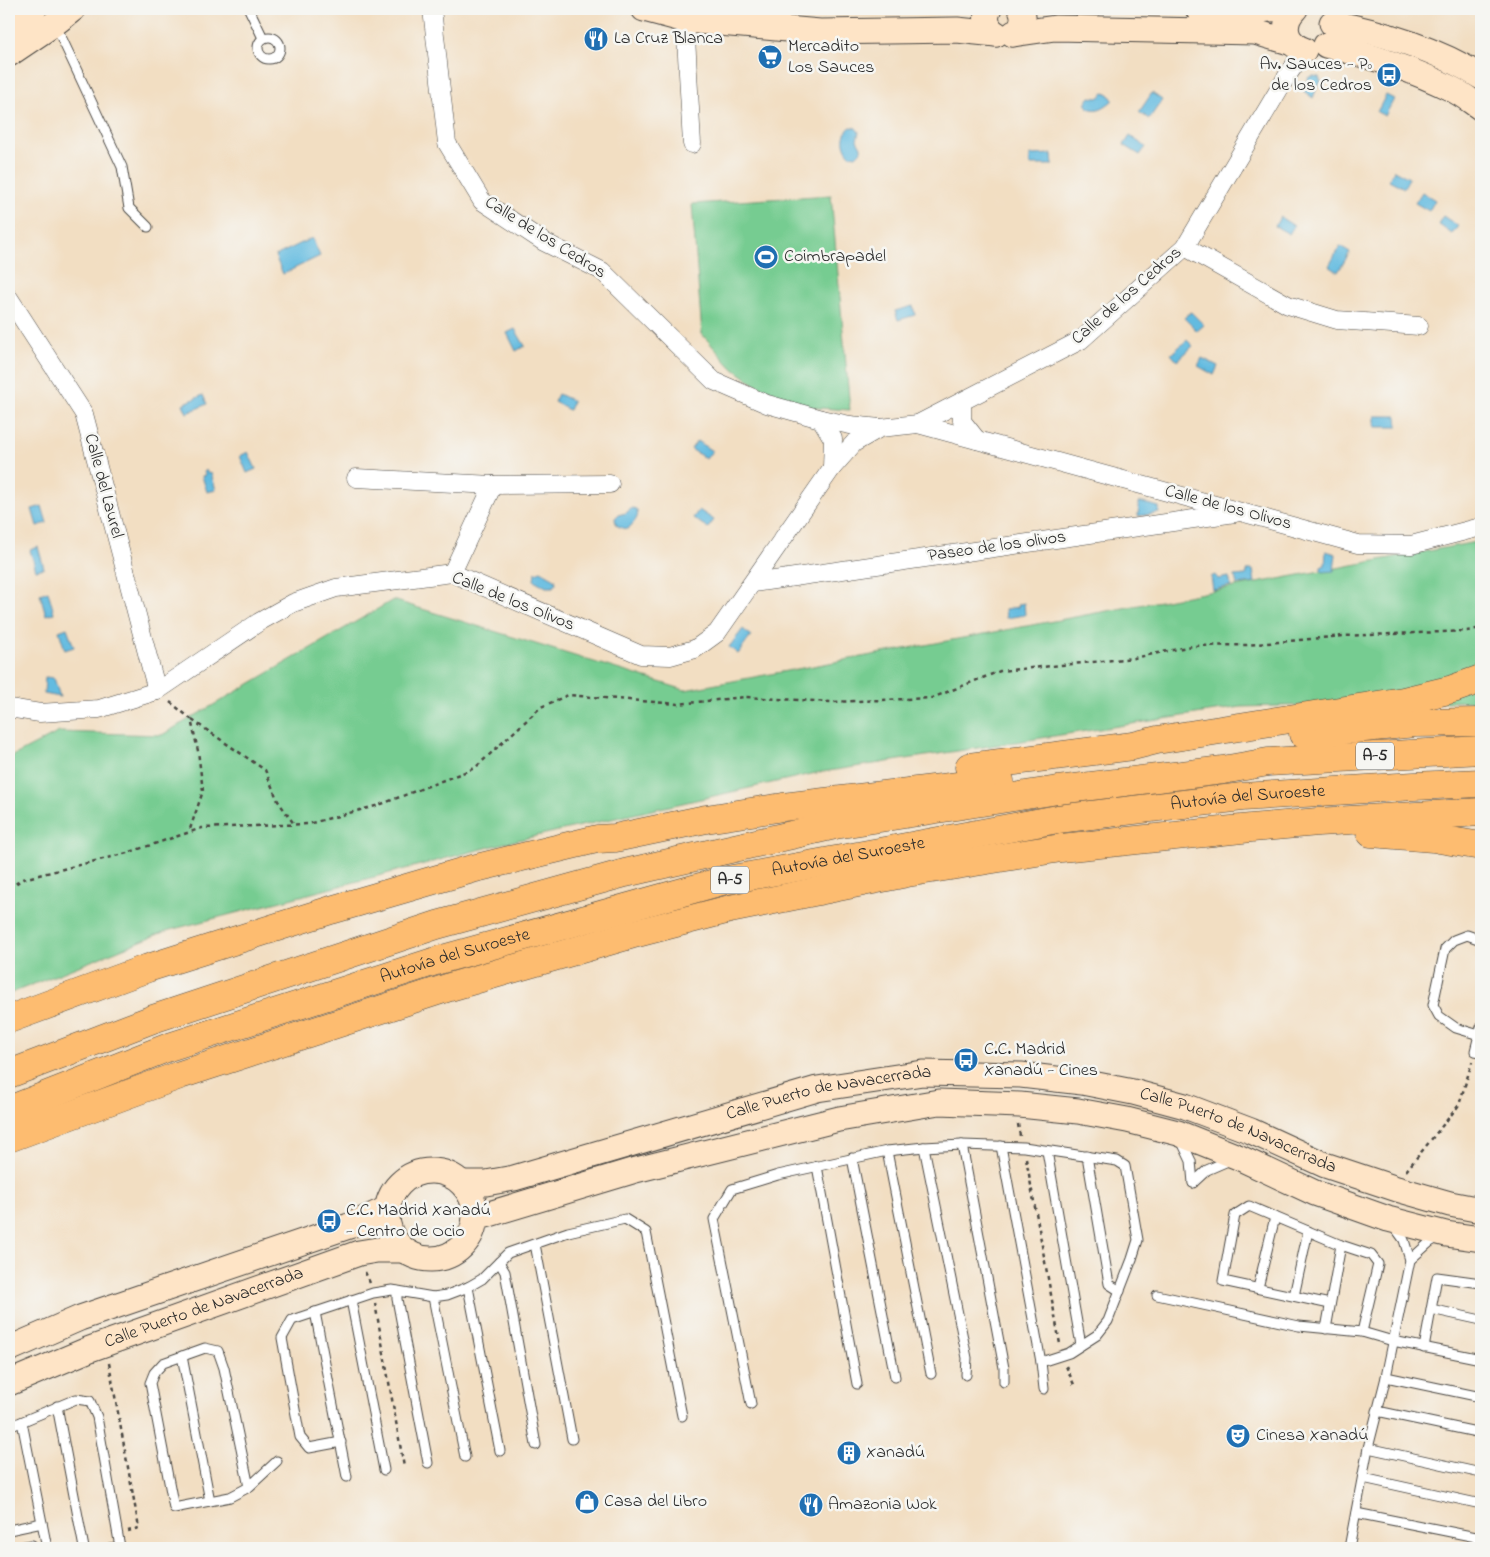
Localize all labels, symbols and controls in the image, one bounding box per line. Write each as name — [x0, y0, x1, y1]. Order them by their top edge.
restaurant icon: La Cruz Blanca — [583, 26, 609, 52]
place label: La Cruz Blanca — [614, 26, 723, 52]
place label: Mercadito Los Sauces — [788, 34, 874, 81]
supermarket icon: Mercadito Los Sauces — [757, 44, 783, 70]
place label: Av. Sauces - Pº de los Cedros — [1260, 52, 1373, 99]
bus stop icon: Av. Sauces - Pº de los Cedros — [1376, 62, 1402, 88]
street label: Calle de los Cedros — [479, 190, 611, 286]
street label: Calle de los Cedros — [1066, 241, 1188, 351]
sports icon: Coimbrapadel — [753, 244, 779, 270]
place label: Coimbrapadel — [784, 244, 886, 270]
street label: Calle del Laurel — [77, 431, 129, 541]
street label: Calle de los Olivos — [1162, 479, 1294, 537]
street label: Paseo de los olivos — [926, 524, 1068, 570]
street label: Calle de los Olivos — [448, 566, 578, 638]
road number: A-5 — [1356, 742, 1394, 769]
street label: Autovía del Suroeste — [1169, 779, 1327, 818]
street label: Autovía del Suroeste — [770, 831, 928, 885]
road number: A-5 — [711, 866, 749, 894]
street label: Autovía del Suroeste — [377, 922, 534, 991]
place label: C.C. Madrid Xanadú - Cines — [984, 1037, 1098, 1084]
bus stop icon: C.C. Madrid Xanadú - Cines — [953, 1047, 979, 1073]
street label: Calle Puerto de Navacerrada — [723, 1060, 932, 1128]
street label: Calle Puerto de Navacerrada — [1137, 1081, 1340, 1181]
place label: C.C. Madrid Xanadú - Centro de Ocio — [346, 1198, 491, 1245]
bus stop icon: C.C. Madrid Xanadú - Centro de Ocio — [316, 1208, 342, 1234]
street label: Calle Puerto de Navacerrada — [101, 1261, 307, 1356]
theatre icon: Cinesa Xanadú — [1225, 1423, 1251, 1449]
place label: Cinesa Xanadú — [1256, 1423, 1368, 1449]
building icon: Xanadú — [836, 1440, 862, 1466]
place label: Xanadú — [866, 1440, 925, 1466]
shop icon: Casa del Libro — [574, 1489, 600, 1515]
place label: Casa del Libro — [604, 1489, 707, 1515]
restaurant icon: Amazonia Wok — [798, 1492, 824, 1518]
place label: Amazonia Wok — [828, 1492, 937, 1518]

